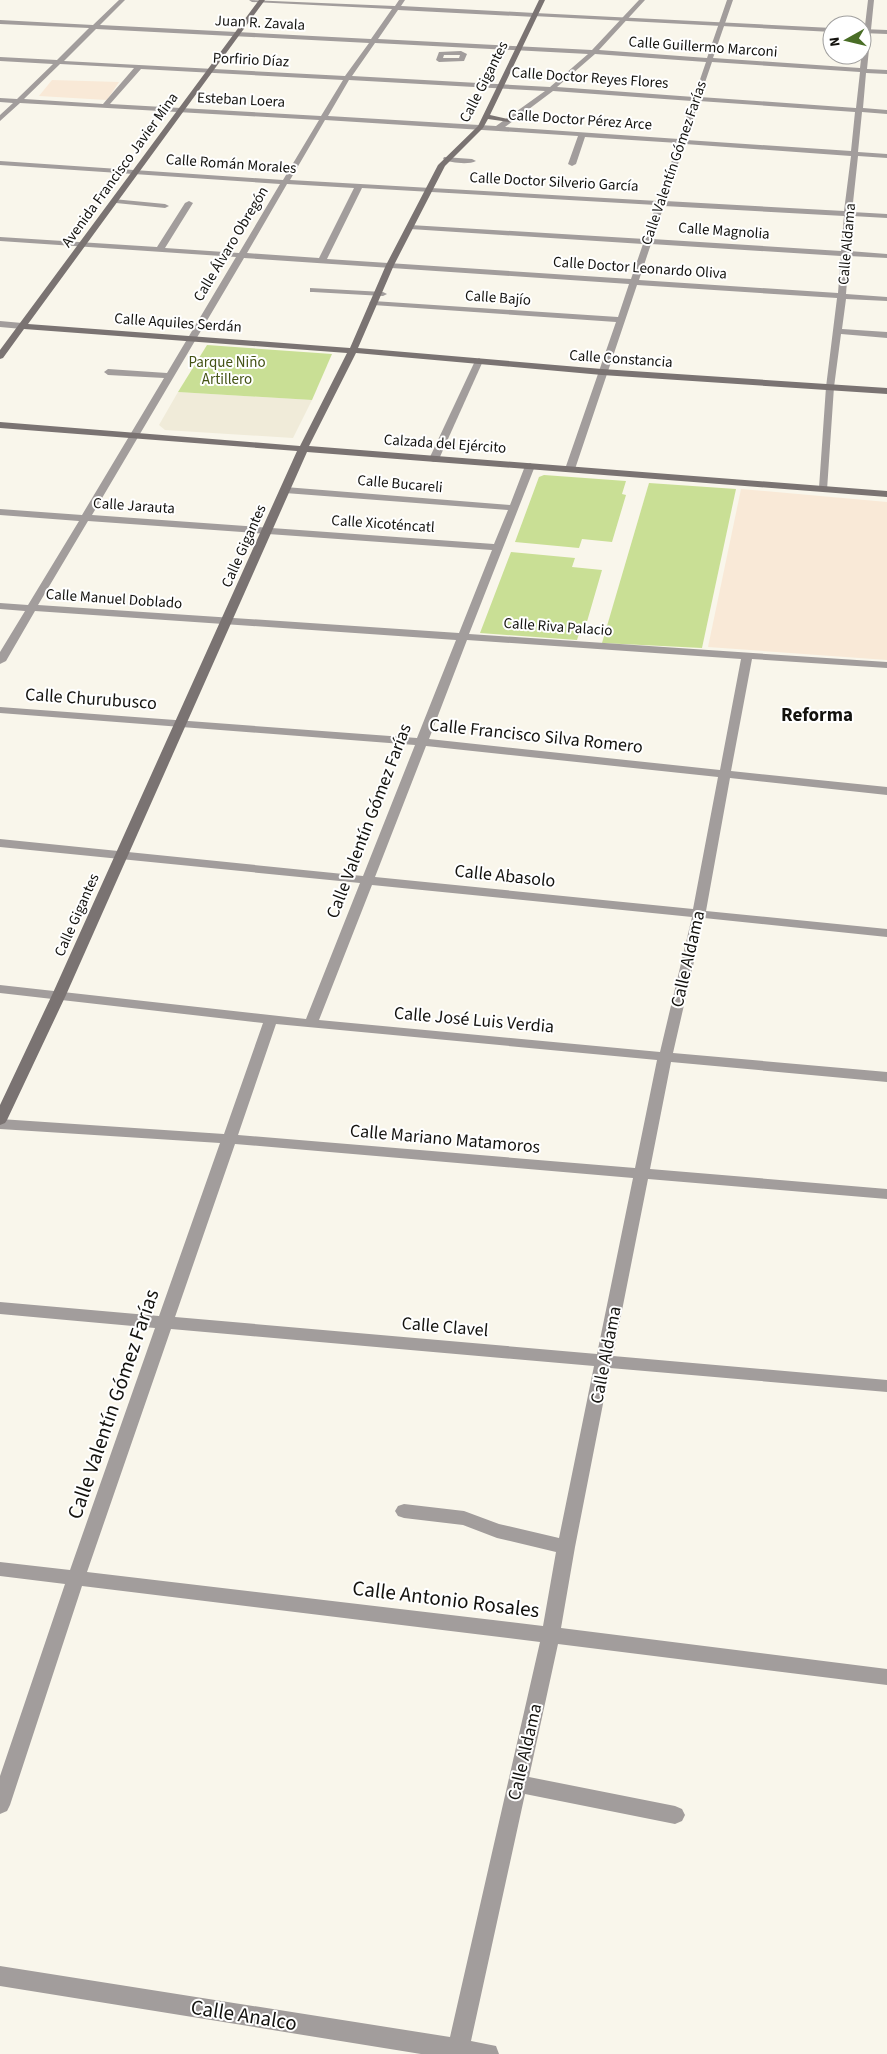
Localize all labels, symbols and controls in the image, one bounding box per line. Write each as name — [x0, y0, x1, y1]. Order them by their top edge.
street label: Juan R. Zavala — [214, 10, 306, 36]
north arrow — [822, 15, 872, 65]
street label: Calle Guillermo Marconi — [628, 31, 778, 63]
text: N — [825, 36, 846, 48]
street label: Calle Gigantes — [454, 38, 514, 126]
street label: Porfirio Díaz — [212, 48, 290, 72]
street label: Calle Doctor Reyes Flores — [511, 62, 669, 94]
street label: Calle Valentín Gómez Farías — [636, 78, 712, 248]
street label: Esteban Loera — [196, 87, 286, 113]
street label: Avenida Francisco Javier Mina — [57, 88, 183, 252]
street label: Calle Doctor Pérez Arce — [507, 105, 653, 135]
street label: Calle Román Morales — [165, 149, 297, 179]
street label: Calle Doctor Silverio García — [469, 167, 639, 197]
street label: Calle Álvaro Obregón — [188, 182, 274, 306]
street label: Calle Aldama — [833, 202, 861, 286]
street label: Calle Magnolia — [678, 217, 770, 245]
street label: Calle Doctor Leonardo Oliva — [552, 251, 728, 285]
street label: Calle Bajío — [464, 285, 532, 311]
street label: Calle Aquiles Serdán — [114, 308, 242, 338]
street label: Calle Constancia — [569, 345, 673, 373]
park label: Parque Niño Artillero — [188, 352, 266, 390]
street label: Calzada del Ejército — [383, 429, 507, 459]
street label: Calle Bucareli — [357, 470, 443, 498]
street label: Calle Jarauta — [92, 493, 176, 519]
street label: Calle Gigantes — [216, 501, 272, 591]
street label: Calle Xicoténcatl — [331, 510, 435, 538]
street label: Calle Manuel Doblado — [45, 584, 183, 614]
street label: Calle Riva Palacio — [503, 613, 613, 641]
street label: Calle Churubusco — [24, 682, 158, 716]
district label: Reforma — [781, 702, 853, 729]
street label: Calle Francisco Silva Romero — [428, 712, 644, 760]
street label: Calle Valentín Gómez Farías — [320, 720, 418, 922]
street label: Calle Abasolo — [453, 858, 557, 894]
street label: Calle Gigantes — [49, 870, 105, 960]
street label: Calle Aldama — [665, 908, 711, 1010]
street label: Calle José Luis Verdia — [393, 1001, 555, 1039]
street label: Calle Mariano Matamoros — [349, 1118, 541, 1160]
street label: Calle Valentín Gómez Farías — [60, 1285, 167, 1523]
street label: Calle Aldama — [584, 1304, 628, 1406]
street label: Calle Clavel — [401, 1311, 489, 1343]
street label: Calle Antonio Rosales — [351, 1573, 541, 1625]
street label: Calle Aldama — [502, 1701, 548, 1803]
street label: Calle Analco — [189, 1992, 299, 2038]

